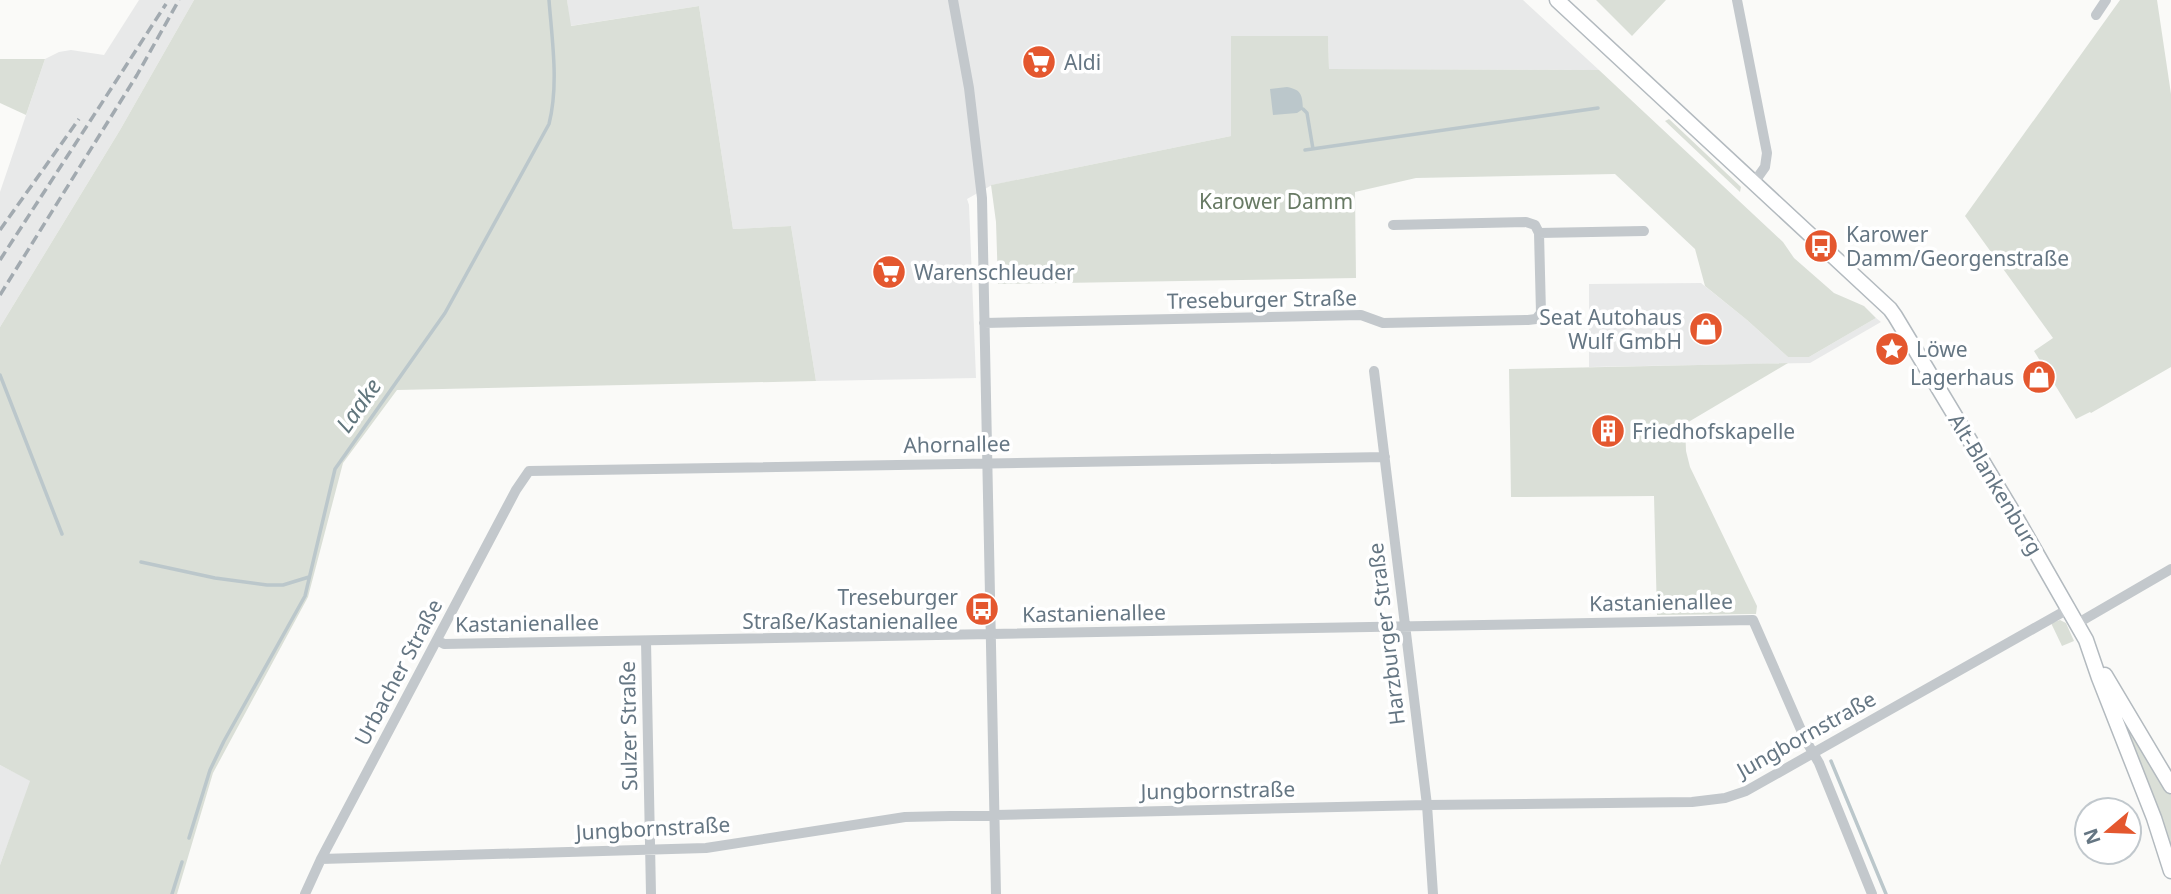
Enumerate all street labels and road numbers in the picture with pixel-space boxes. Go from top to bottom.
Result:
street label: Treseburger Straße [1167,283,1357,315]
street label: Alt-Blankenburg [1943,408,2049,560]
street label: Ahornallee [903,429,1011,459]
street label: Harzburger Straße [1361,541,1411,727]
street label: Kastanienallee [1589,587,1733,617]
street label: Urbacher Straße [348,594,448,750]
street label: Kastanienallee [1022,598,1166,628]
street label: Kastanienallee [455,608,599,638]
street label: Sulzer Straße [613,661,643,791]
street label: Jungbornstraße [1730,684,1880,785]
street label: Jungbornstraße [1138,775,1296,805]
street label: Jungbornstraße [573,810,731,846]

